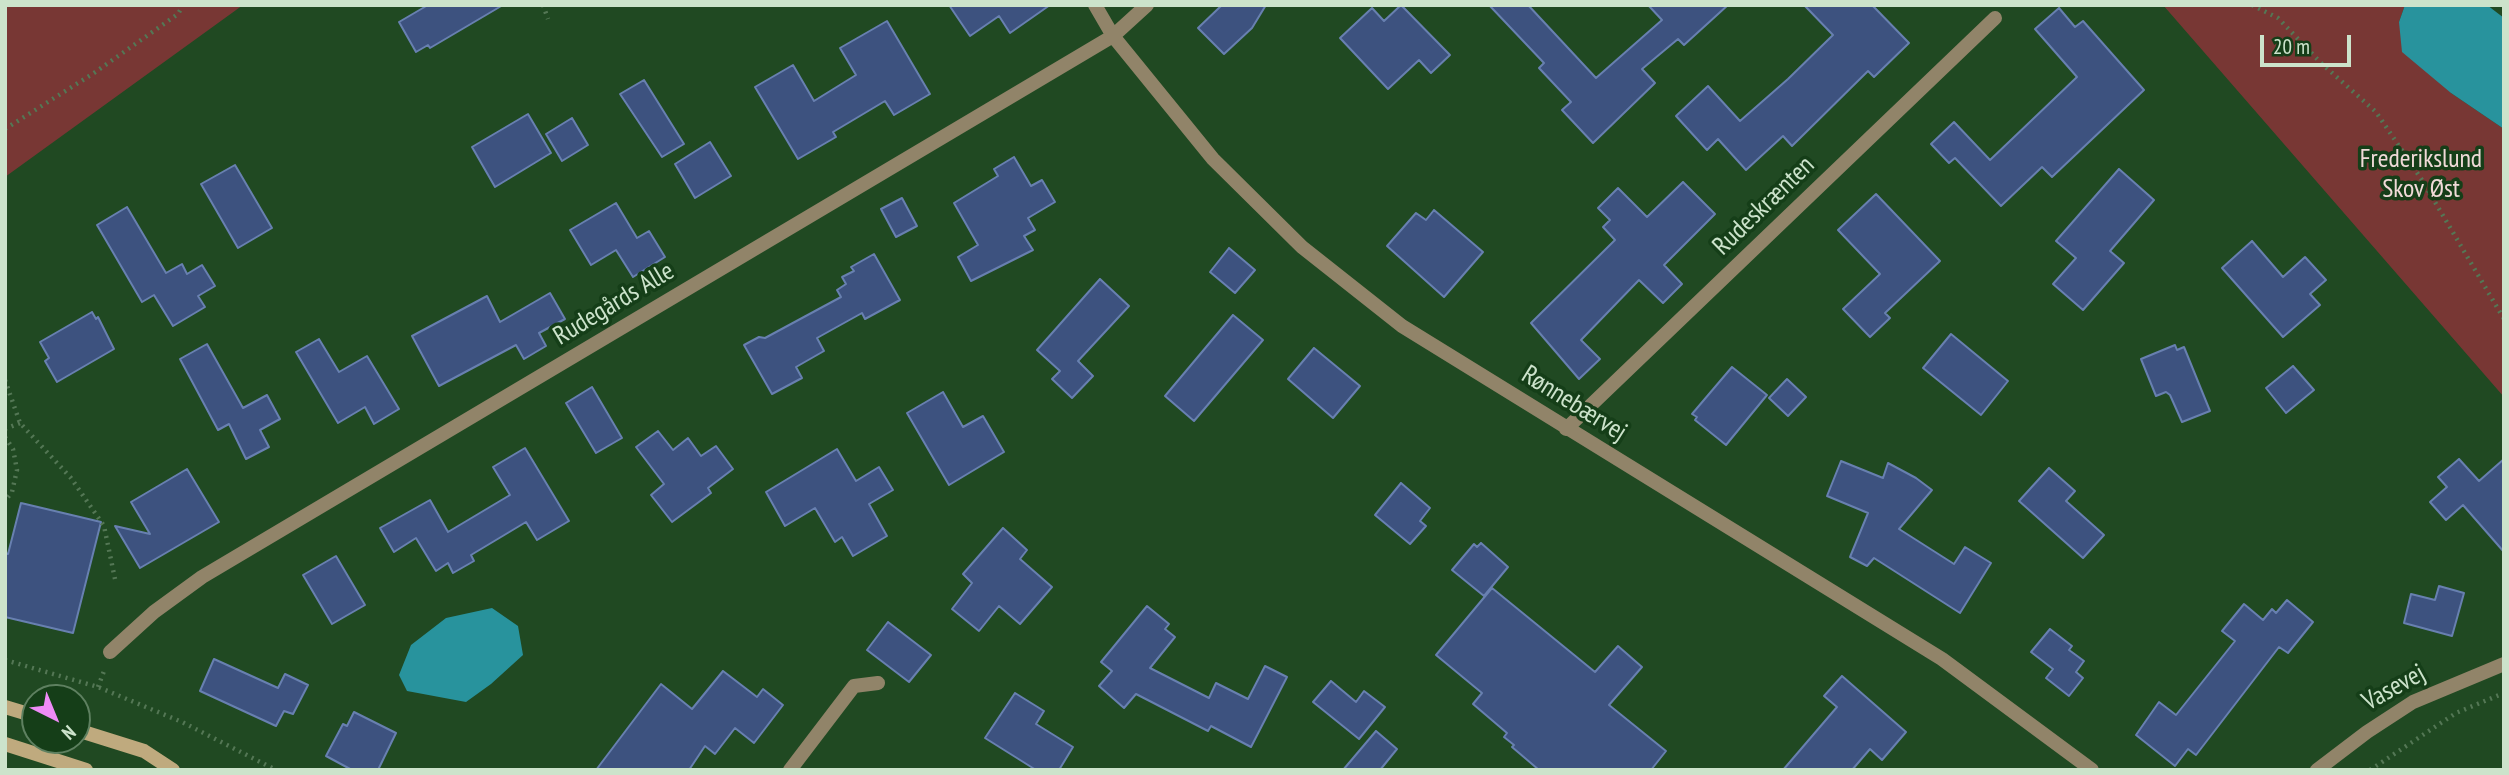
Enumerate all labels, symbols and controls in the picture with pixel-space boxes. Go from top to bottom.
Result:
scale bar [2264,21,2355,65]
text: 20 m [2273,33,2310,60]
park label: Frederikslund Skov Øst [2360,144,2482,206]
street label: Rudeskrænten [1707,150,1821,262]
street label: Rudegårds Alle [548,256,680,352]
street label: Rønnebærvej [1516,360,1632,448]
street label: Vasevej [2357,658,2431,718]
north arrow [21,684,91,754]
text: N [57,721,81,745]

